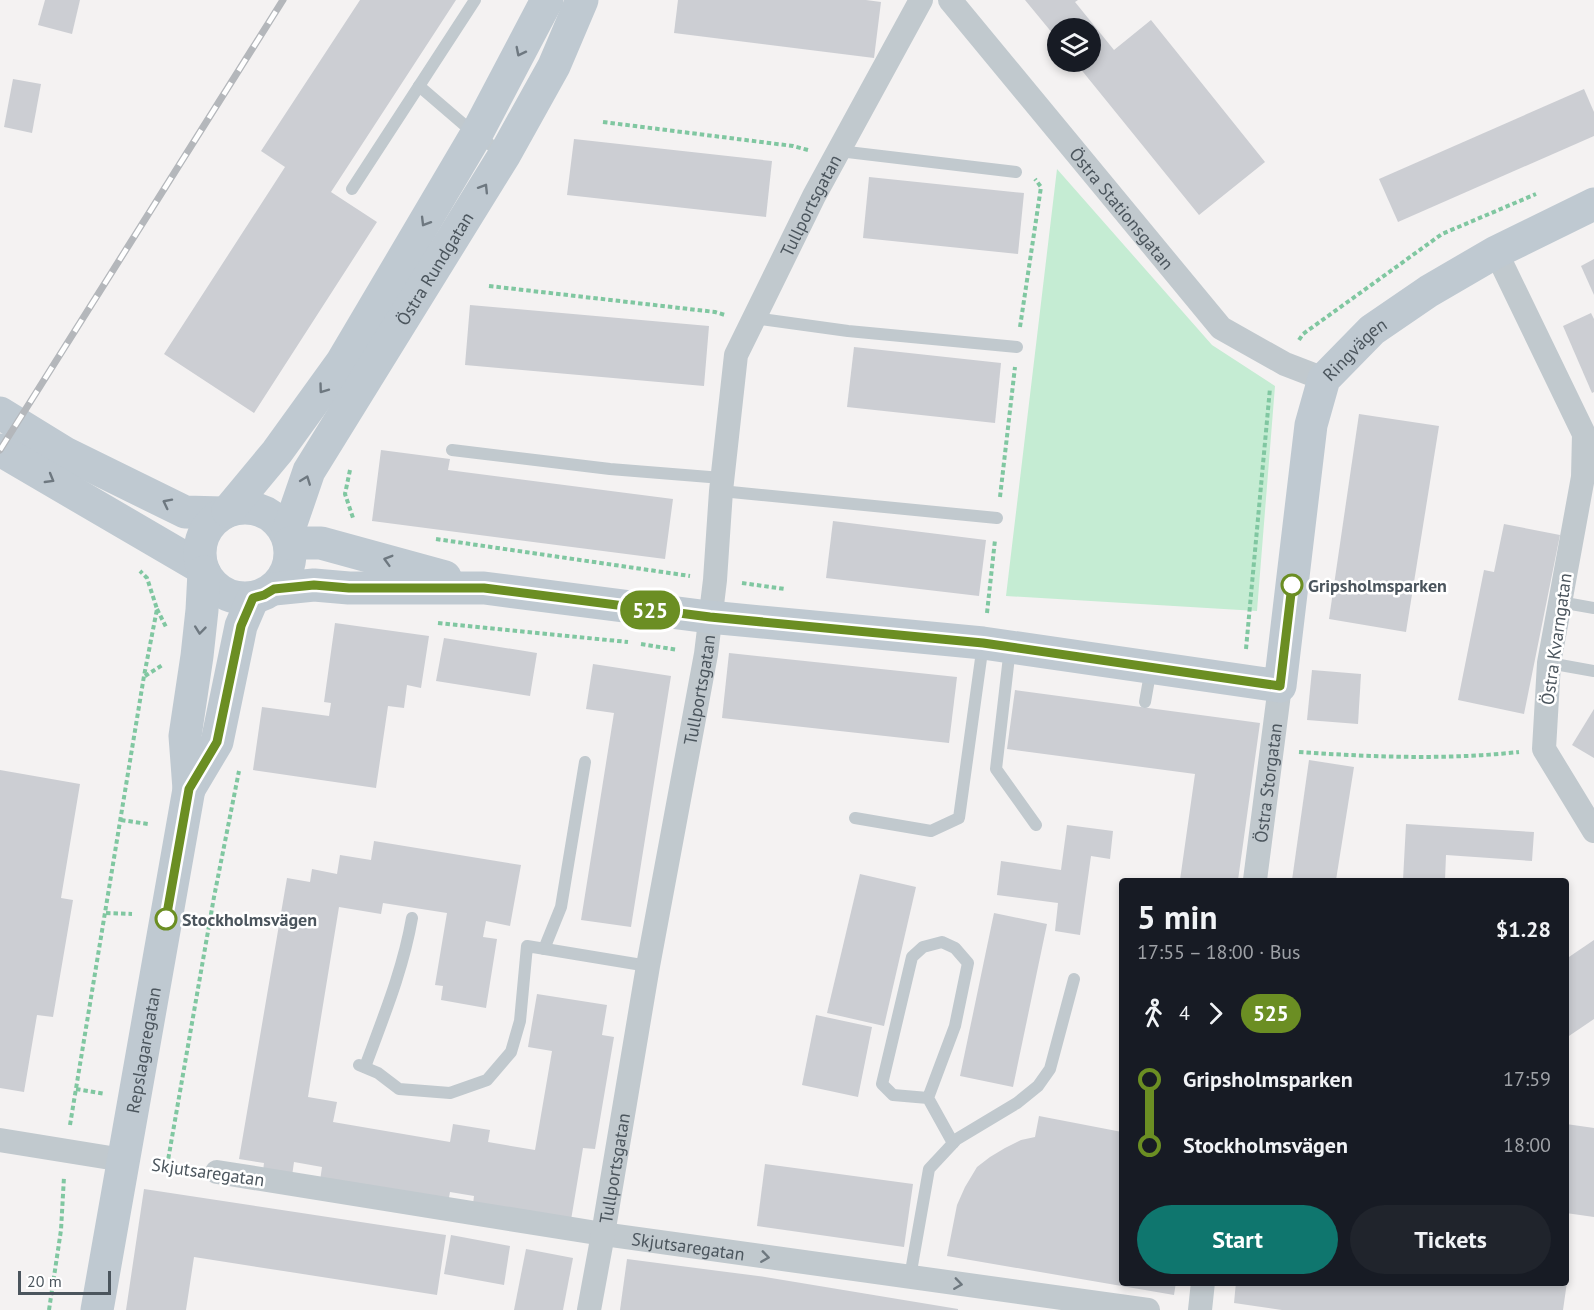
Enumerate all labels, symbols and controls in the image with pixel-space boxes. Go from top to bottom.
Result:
map controls [1047,18,1101,72]
button: layers [1047,18,1101,72]
one-way arrow [516,46,527,56]
street label: Östra Stationsgatan [1065,142,1179,274]
street label: Tullportsgatan [775,150,846,260]
one-way arrow [477,184,489,194]
street label: Östra Rundgatan [391,207,478,329]
one-way arrow [420,216,432,226]
street label: Ringvägen [1317,312,1391,386]
one-way arrow [319,382,330,393]
one-way arrow [44,472,55,483]
one-way arrow [299,475,311,486]
one-way arrow [162,499,173,510]
one-way arrow [383,555,394,567]
street label: Östra Kvarngatan [1535,572,1577,706]
marker: Gripsholmsparken [1281,574,1303,596]
place label: Gripsholmsparken [1308,574,1447,597]
line badge: 525 [616,590,684,630]
text: 525 [632,597,668,624]
one-way arrow [194,626,207,635]
street label: Tullportsgatan [678,633,720,747]
street label: Östra Storgatan [1248,722,1287,844]
text: 5 min [1137,895,1218,938]
marker: Stockholmsvägen [155,908,177,930]
place label: Stockholmsvägen [182,908,317,931]
text: $1.28 [1496,915,1551,943]
text: 17:55 – 18:00 · Bus [1137,939,1301,965]
street label: Repslagaregatan [120,985,165,1115]
icon: walk [1137,997,1170,1030]
icon: forward [1199,997,1232,1030]
text: 4 [1179,1000,1190,1026]
text: 525 [1253,1000,1289,1027]
text: Gripsholmsparken [1183,1065,1353,1093]
text: 17:59 [1503,1066,1551,1092]
street label: Tullportsgatan [593,1111,635,1225]
text: Stockholmsvägen [1183,1131,1348,1159]
text: 18:00 [1503,1132,1551,1158]
street label: Skjutsaregatan [150,1153,266,1191]
button: Start [1137,1205,1338,1274]
button: Tickets [1350,1205,1551,1274]
street label: Skjutsaregatan [630,1227,746,1265]
one-way arrow [761,1250,770,1262]
scale bar [18,1268,111,1296]
text: 20 m [27,1271,62,1291]
one-way arrow [954,1277,963,1289]

